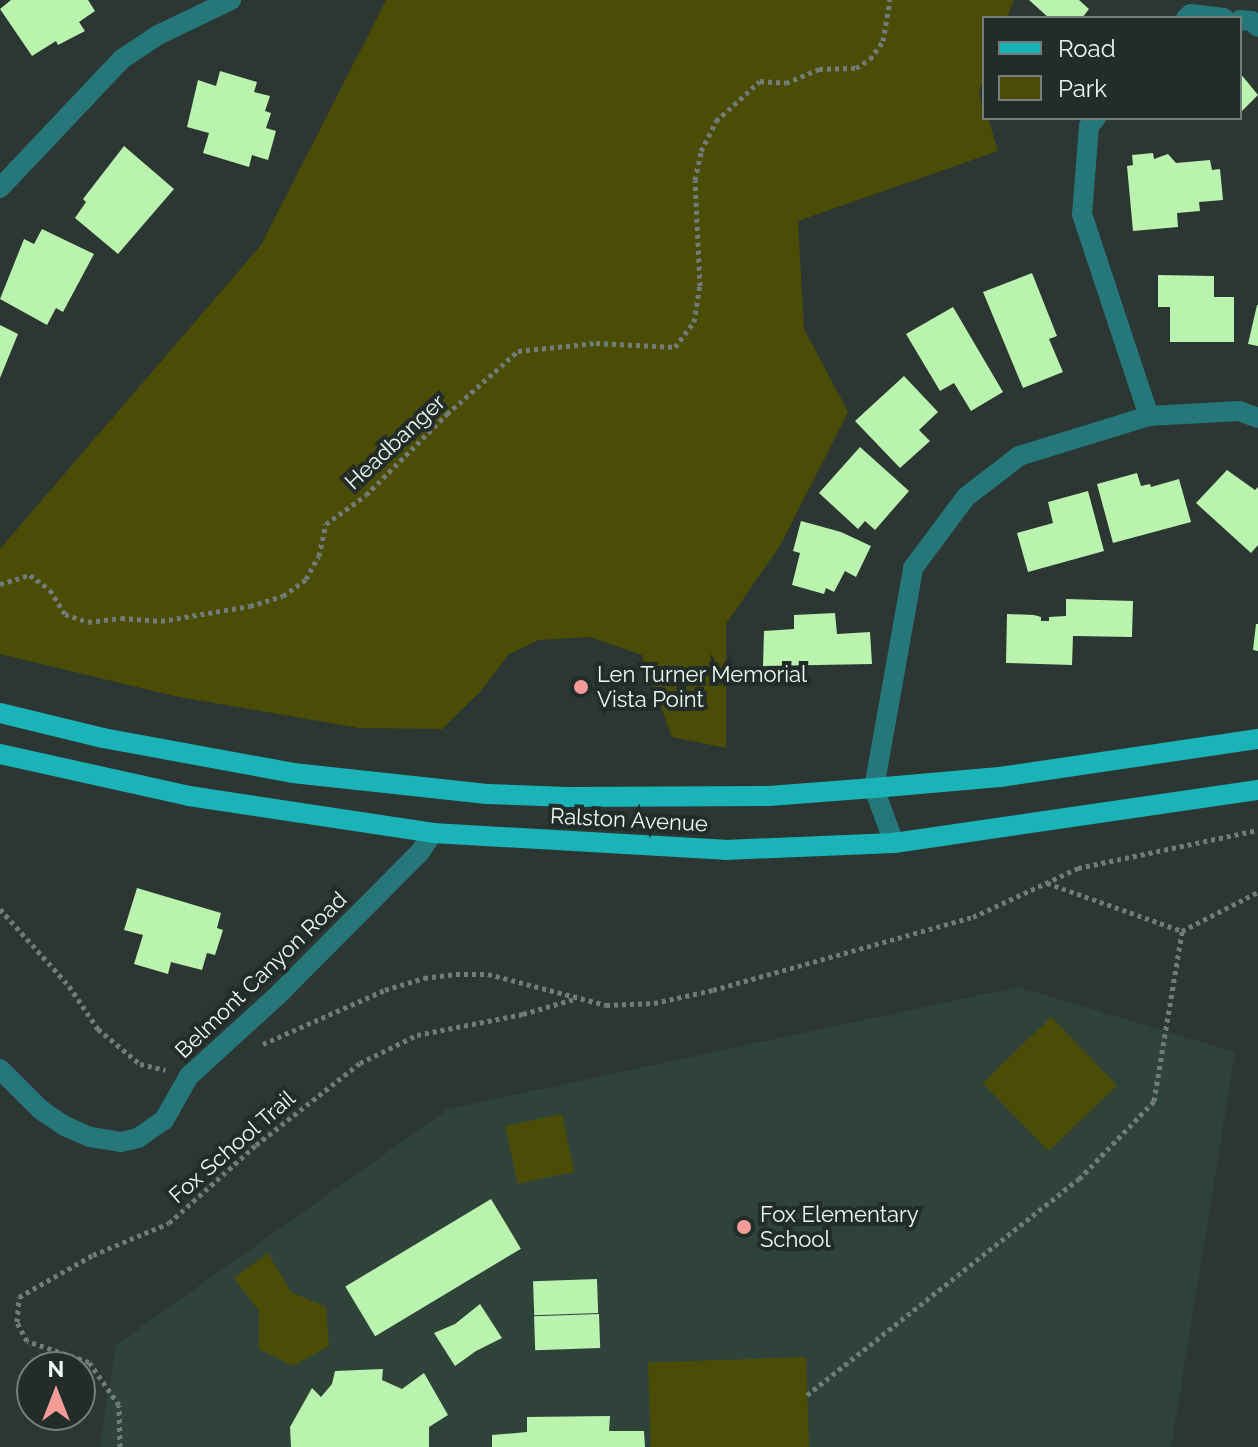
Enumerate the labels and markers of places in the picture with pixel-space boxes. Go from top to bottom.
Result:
place label: Len Turner Memorial Vista Point [597,661,808,712]
marker: Len Turner Memorial Vista Point [572,678,590,696]
place label: Fox Elementary School [760,1201,919,1252]
marker: Fox Elementary School [735,1218,753,1236]

